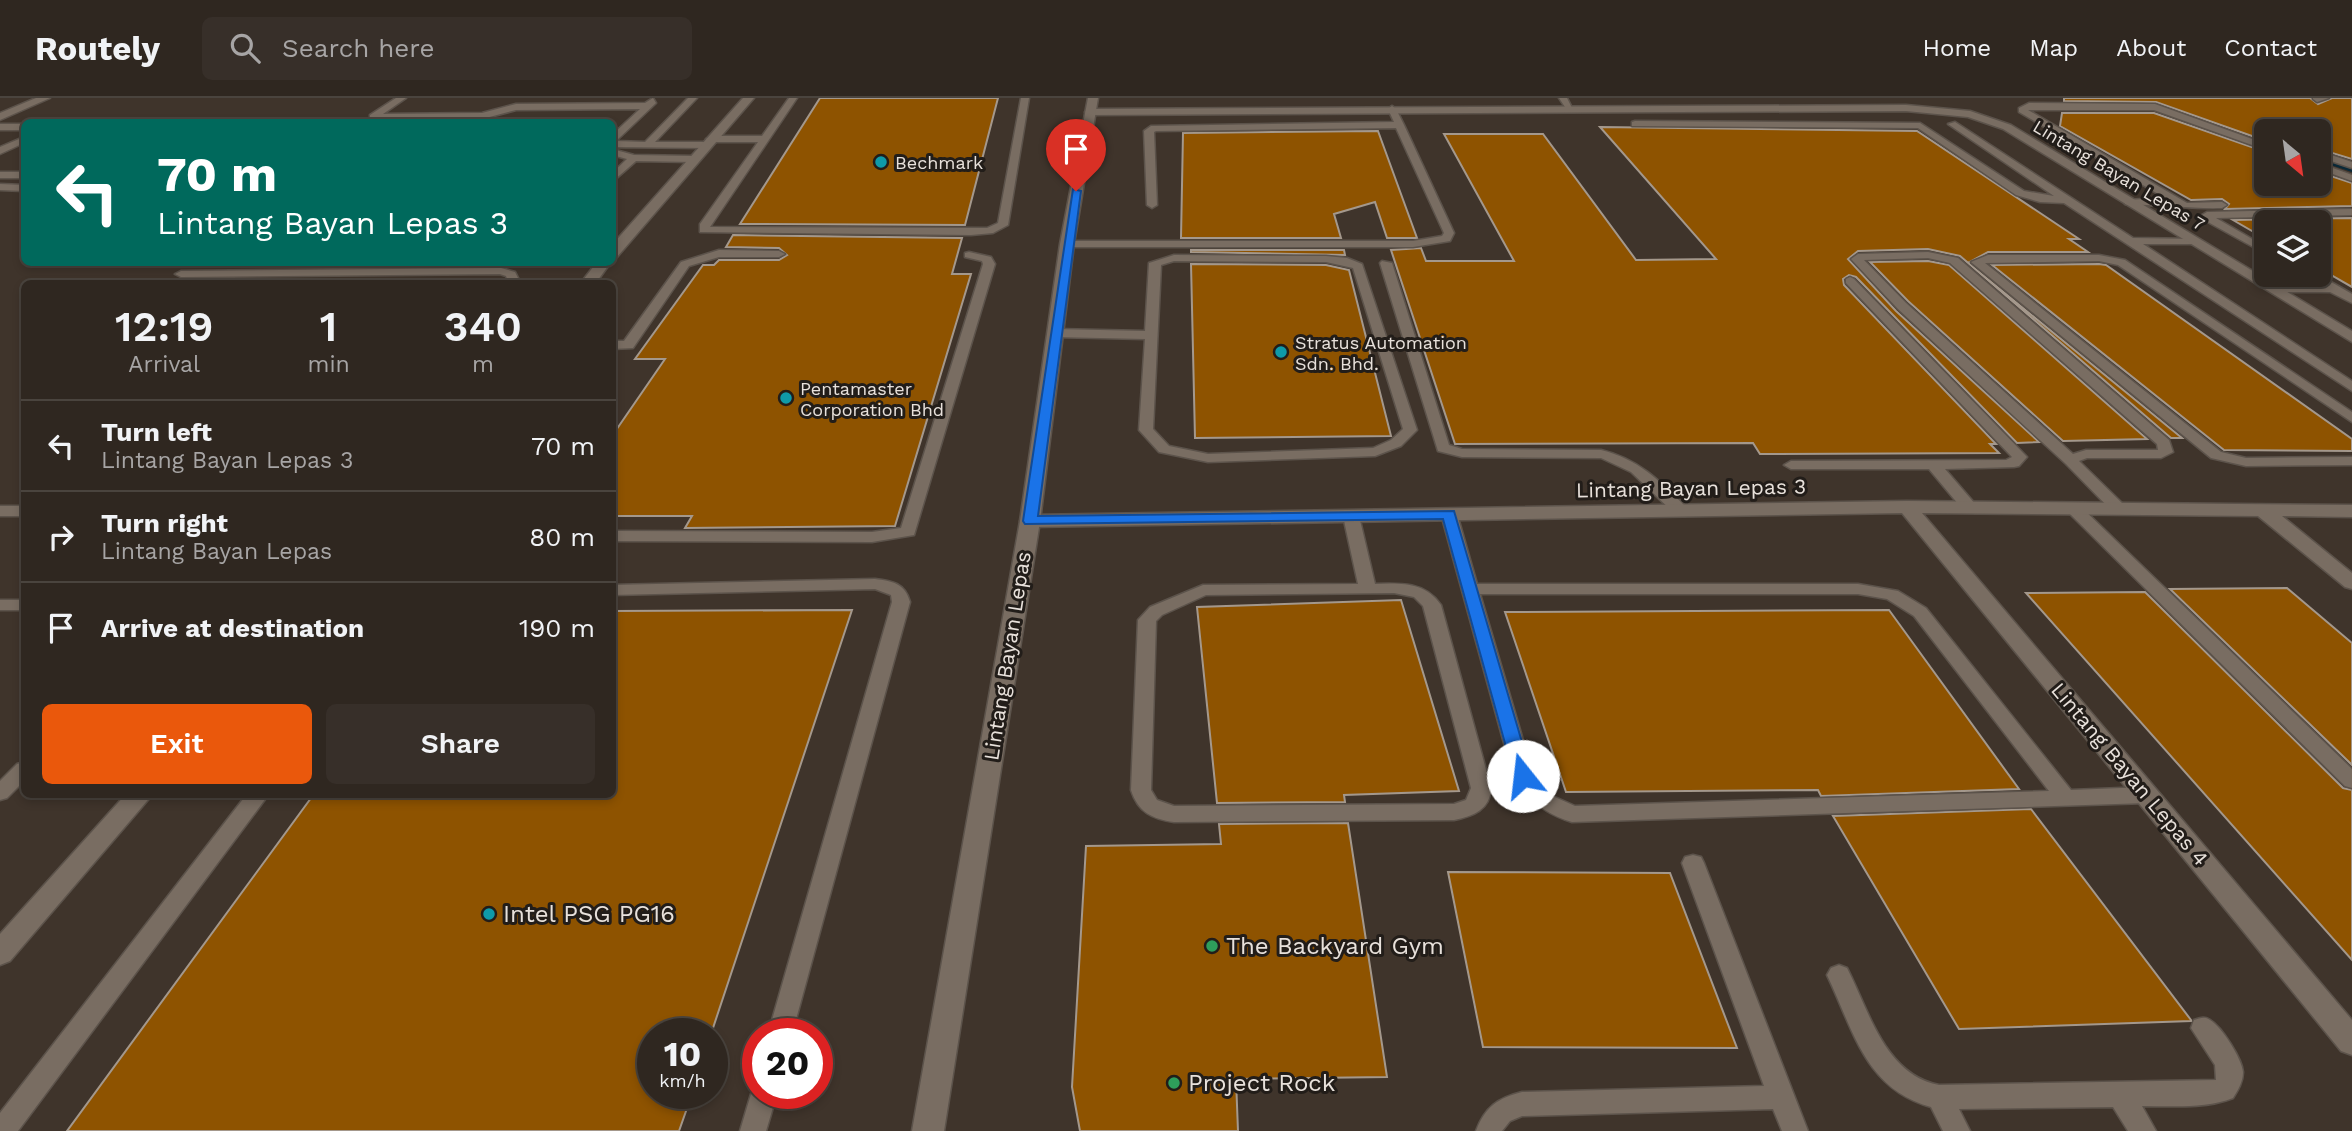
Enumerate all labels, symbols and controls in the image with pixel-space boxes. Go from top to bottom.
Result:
search box [202,17,692,80]
text: Routely [35,29,160,68]
icon: search [226,29,264,67]
text: Search here [282,33,434,63]
text: Home [1923,34,1991,62]
text: Map [2029,34,2078,62]
text: About [2116,34,2186,62]
text: Contact [2224,34,2317,62]
street label: Lintang Bayan Lepas 7 [2029,115,2209,235]
pin [1046,119,1106,191]
north arrow [2254,119,2331,196]
map controls [2254,119,2331,287]
icon: arrive [1057,130,1095,168]
text: 70 m [157,145,277,203]
icon: left [42,147,133,238]
place label: Bechmark [895,152,983,173]
marker: Bechmark [873,154,889,170]
text: Lintang Bayan Lepas 3 [157,204,508,242]
button: layers [2254,210,2331,287]
text: 12:19 [115,302,213,351]
text: 1 [320,302,337,351]
text: 340 [444,302,522,351]
place label: Stratus Automation Sdn. Bhd. [1295,332,1467,374]
marker: Stratus Automation Sdn. Bhd. [1273,344,1289,360]
text: Arrival [128,351,200,378]
text: min [307,351,350,378]
text: m [472,351,494,378]
place label: Pentamaster Corporation Bhd [800,378,944,420]
marker: Pentamaster Corporation Bhd [778,390,794,406]
text: Turn left [101,417,212,447]
icon: left [42,427,80,465]
text: 70 m [531,431,595,461]
text: Lintang Bayan Lepas 3 [101,447,353,474]
street label: Lintang Bayan Lepas 3 [1576,473,1806,503]
text: Turn right [101,508,228,538]
icon: right [42,518,80,556]
text: 80 m [529,522,595,552]
text: Lintang Bayan Lepas [101,538,332,565]
street label: Lintang Bayan Lepas [978,550,1036,762]
icon: arrive [42,609,80,647]
text: Arrive at destination [101,613,364,643]
text: 190 m [519,613,595,643]
street label: Lintang Bayan Lepas 4 [2046,677,2214,871]
button: Exit [42,704,312,784]
button: Share [326,704,595,784]
position arrow [1486,739,1560,813]
place label: Intel PSG PG16 [503,900,675,928]
marker: Intel PSG PG16 [481,906,497,922]
place label: The Backyard Gym [1226,932,1444,960]
marker: The Backyard Gym [1204,938,1220,954]
speed limit sign: 20 [742,1018,833,1109]
text: 10 [664,1033,701,1075]
place label: Project Rock [1188,1069,1336,1097]
text: km/h [659,1070,706,1091]
marker: Project Rock [1166,1075,1182,1091]

